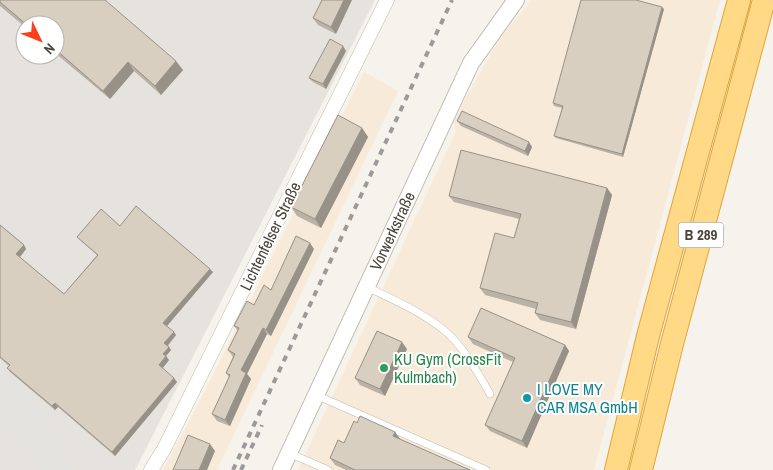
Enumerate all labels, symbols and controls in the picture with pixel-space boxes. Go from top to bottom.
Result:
north arrow [15,15,65,65]
text: N [40,40,59,58]
street label: Lichtenfelser Straße [234,178,306,294]
street label: Vorwerkstraße [364,188,420,274]
road number: B 289 [678,222,724,248]
place label: KU Gym (CrossFit Kulmbach) [394,348,502,388]
marker: KU Gym (CrossFit Kulmbach) [378,362,390,374]
place label: I LOVE MY CAR MSA GmbH [537,378,638,418]
marker: I LOVE MY CAR MSA GmbH [521,392,533,404]

